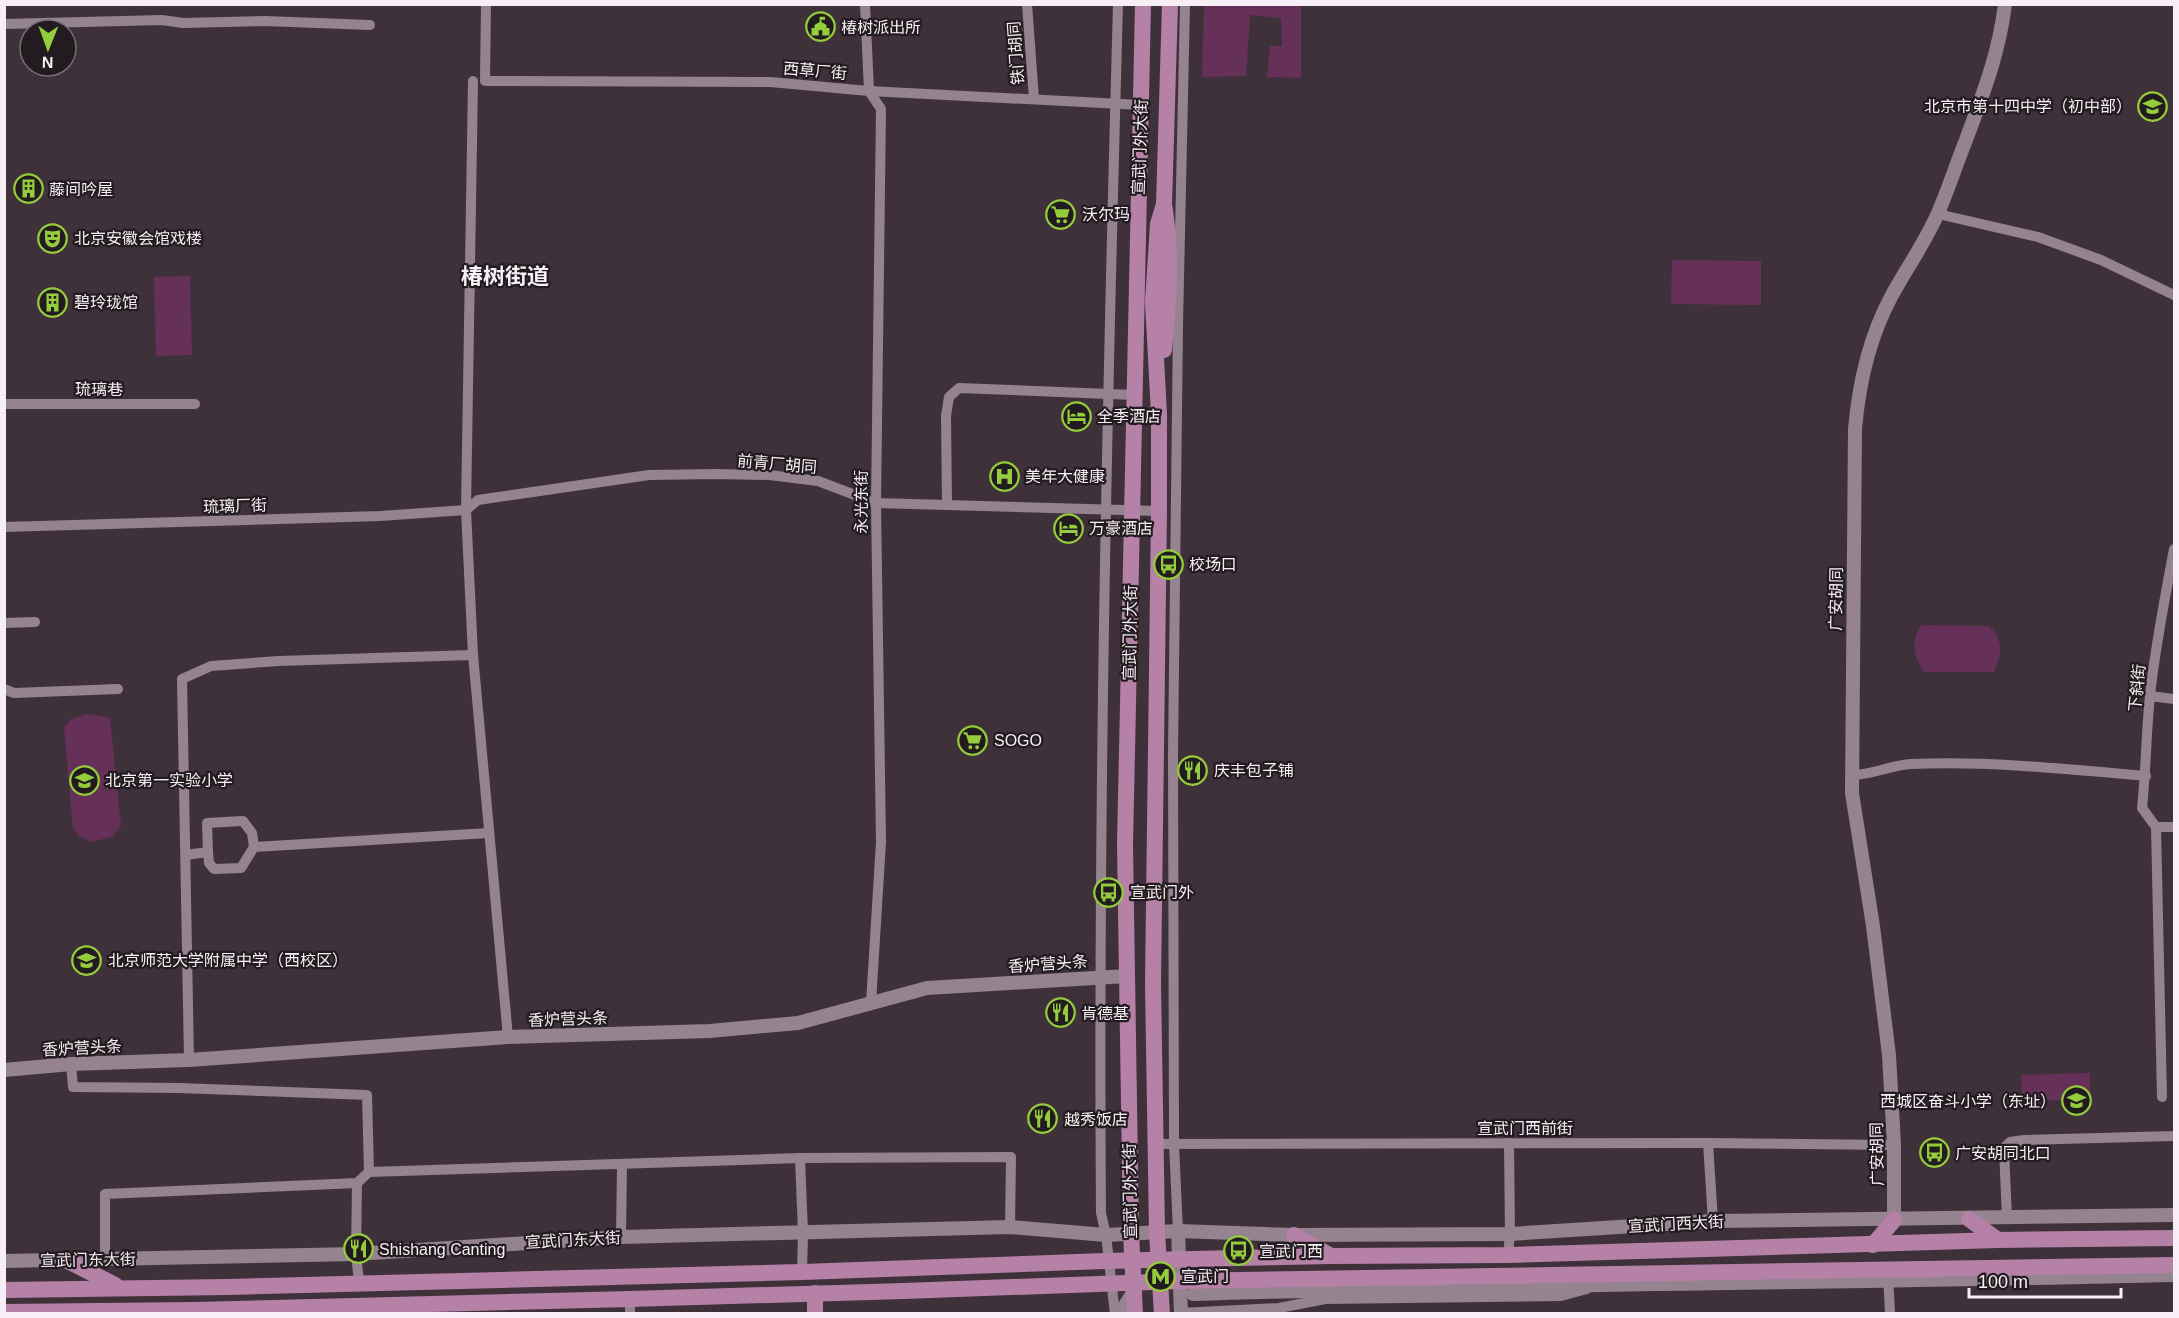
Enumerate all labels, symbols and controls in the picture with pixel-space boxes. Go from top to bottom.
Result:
public building icon: 椿树派出所 [804,11,836,43]
north arrow [18,18,78,78]
place label: 椿树派出所 [841,19,921,36]
street label: 铁门胡同 [1005,20,1027,86]
text: N [42,54,54,71]
street label: 西草厂街 [782,60,848,82]
school or university icon: 北京市第十四中学（初中部） [2137,90,2169,122]
place label: 北京市第十四中学（初中部） [1924,98,2132,115]
street label: 宣武门外大街 [1130,99,1150,195]
building icon: 藤间吟屋 [12,173,44,205]
place label: 藤间吟屋 [49,181,113,198]
supermarket icon: 沃尔玛 [1045,198,1077,230]
place label: 沃尔玛 [1082,206,1130,223]
theatre icon: 北京安徽会馆戏楼 [37,222,69,254]
place label: 北京安徽会馆戏楼 [74,230,202,247]
district label: 椿树街道 [461,264,549,289]
building icon: 碧玲珑馆 [37,286,69,318]
place label: 碧玲珑馆 [74,294,138,311]
street label: 琉璃巷 [75,380,123,398]
hotel icon: 全季酒店 [1060,400,1092,432]
place label: 全季酒店 [1097,408,1161,425]
street label: 前青厂胡同 [736,452,818,476]
hospital icon: 美年大健康 [988,460,1020,492]
place label: 美年大健康 [1025,468,1105,485]
street label: 永光东街 [853,470,870,534]
street label: 琉璃厂街 [203,495,267,516]
hotel icon: 万豪酒店 [1052,512,1084,544]
place label: 万豪酒店 [1089,520,1153,537]
bus stop icon: 校场口 [1152,548,1184,580]
place label: 校场口 [1189,556,1237,573]
street label: 广安胡同 [1827,567,1845,631]
street label: 宣武门外大街 [1121,585,1139,681]
street label: 下斜街 [2126,663,2148,713]
supermarket icon: SOGO [957,724,989,756]
place label: SOGO [994,732,1042,749]
restaurant icon: 庆丰包子铺 [1177,754,1209,786]
place label: 庆丰包子铺 [1214,762,1294,779]
school or university icon: 北京第一实验小学 [68,764,100,796]
place label: 北京第一实验小学 [105,772,233,789]
bus stop icon: 宣武门外 [1093,876,1125,908]
place label: 宣武门外 [1130,884,1194,901]
school or university icon: 北京师范大学附属中学（西校区） [71,944,103,976]
place label: 北京师范大学附属中学（西校区） [108,952,348,969]
street label: 香炉营头条 [1007,953,1089,975]
restaurant icon: 肯德基 [1044,997,1076,1029]
place label: 肯德基 [1081,1005,1129,1022]
street label: 香炉营头条 [528,1009,608,1029]
street label: 香炉营头条 [42,1037,122,1059]
school or university icon: 西城区奋斗小学（东址） [2061,1085,2093,1117]
place label: 西城区奋斗小学（东址） [1880,1093,2056,1110]
restaurant icon: 越秀饭店 [1027,1103,1059,1135]
place label: 越秀饭店 [1064,1111,1128,1128]
street label: 宣武门西前街 [1477,1120,1573,1137]
street label: 广安胡同 [1868,1122,1886,1186]
bus stop icon: 广安胡同北口 [1918,1137,1950,1169]
street label: 宣武门外大街 [1121,1143,1139,1239]
place label: 广安胡同北口 [1955,1145,2051,1162]
street label: 宣武门西大街 [1628,1213,1724,1235]
street label: 宣武门东大街 [525,1229,621,1251]
restaurant icon: Shishang Canting [342,1233,374,1265]
bus stop icon: 宣武门西 [1222,1235,1254,1267]
place label: Shishang Canting [379,1241,505,1258]
place label: 宣武门西 [1259,1243,1323,1260]
street label: 宣武门东大街 [40,1251,136,1269]
metro station icon: 宣武门 [1144,1260,1176,1292]
scale bar [1969,1261,2120,1299]
place label: 宣武门 [1181,1268,1229,1285]
text: 100 m [1978,1272,2028,1292]

